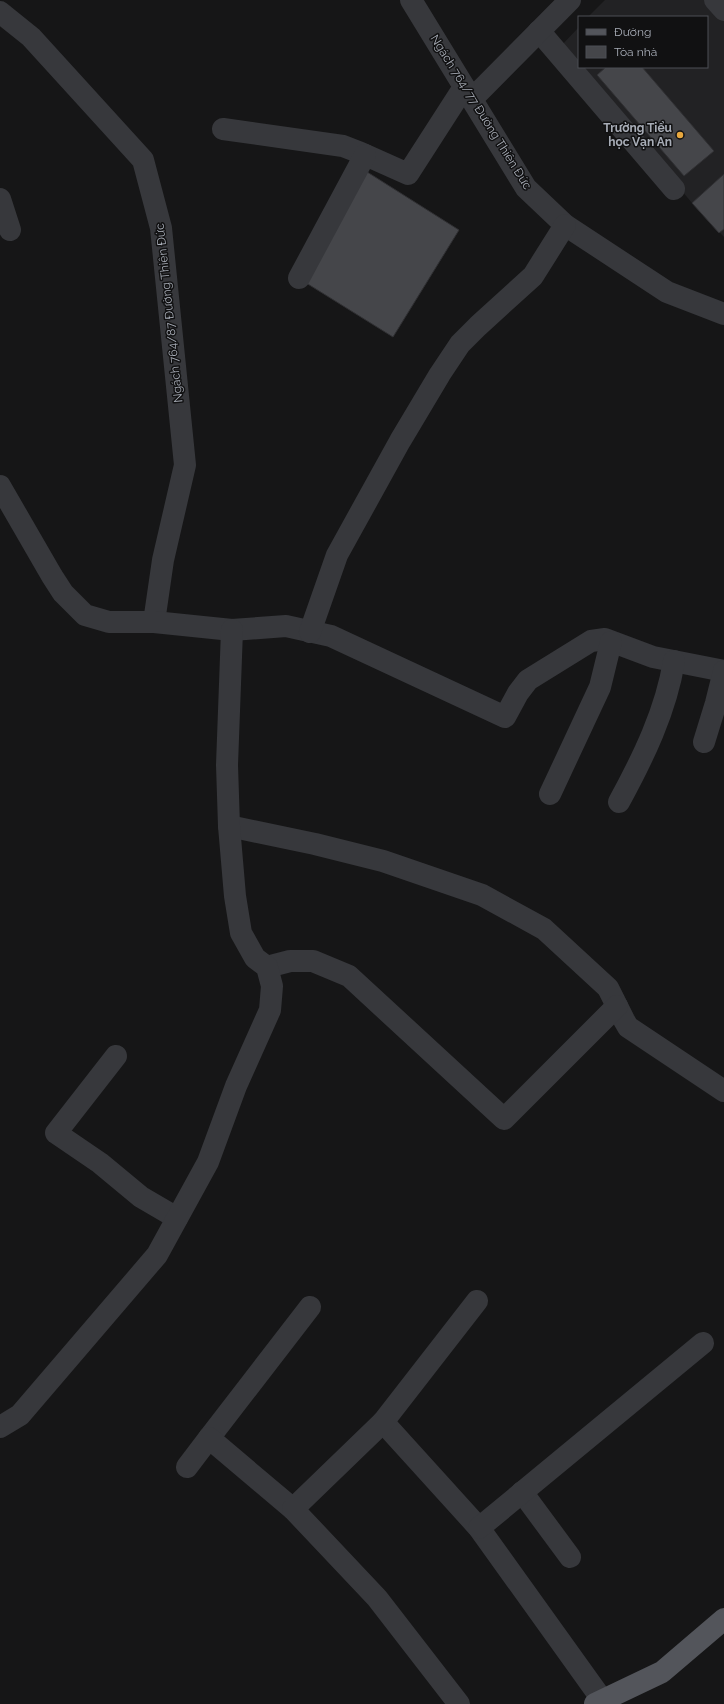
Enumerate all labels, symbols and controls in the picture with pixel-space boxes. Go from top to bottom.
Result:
legend [578,16,708,68]
text: Đường [614,25,651,39]
street label: Ngách 764/77 Đường Thiên Đức [427,32,535,192]
text: Tòa nhà [614,45,657,59]
place label: Trường Tiểu học Vạn An [603,121,672,149]
marker: Trường Tiểu học Vạn An [675,130,685,140]
street label: Ngách 764/87 Đường Thiên Đức [153,222,185,403]

